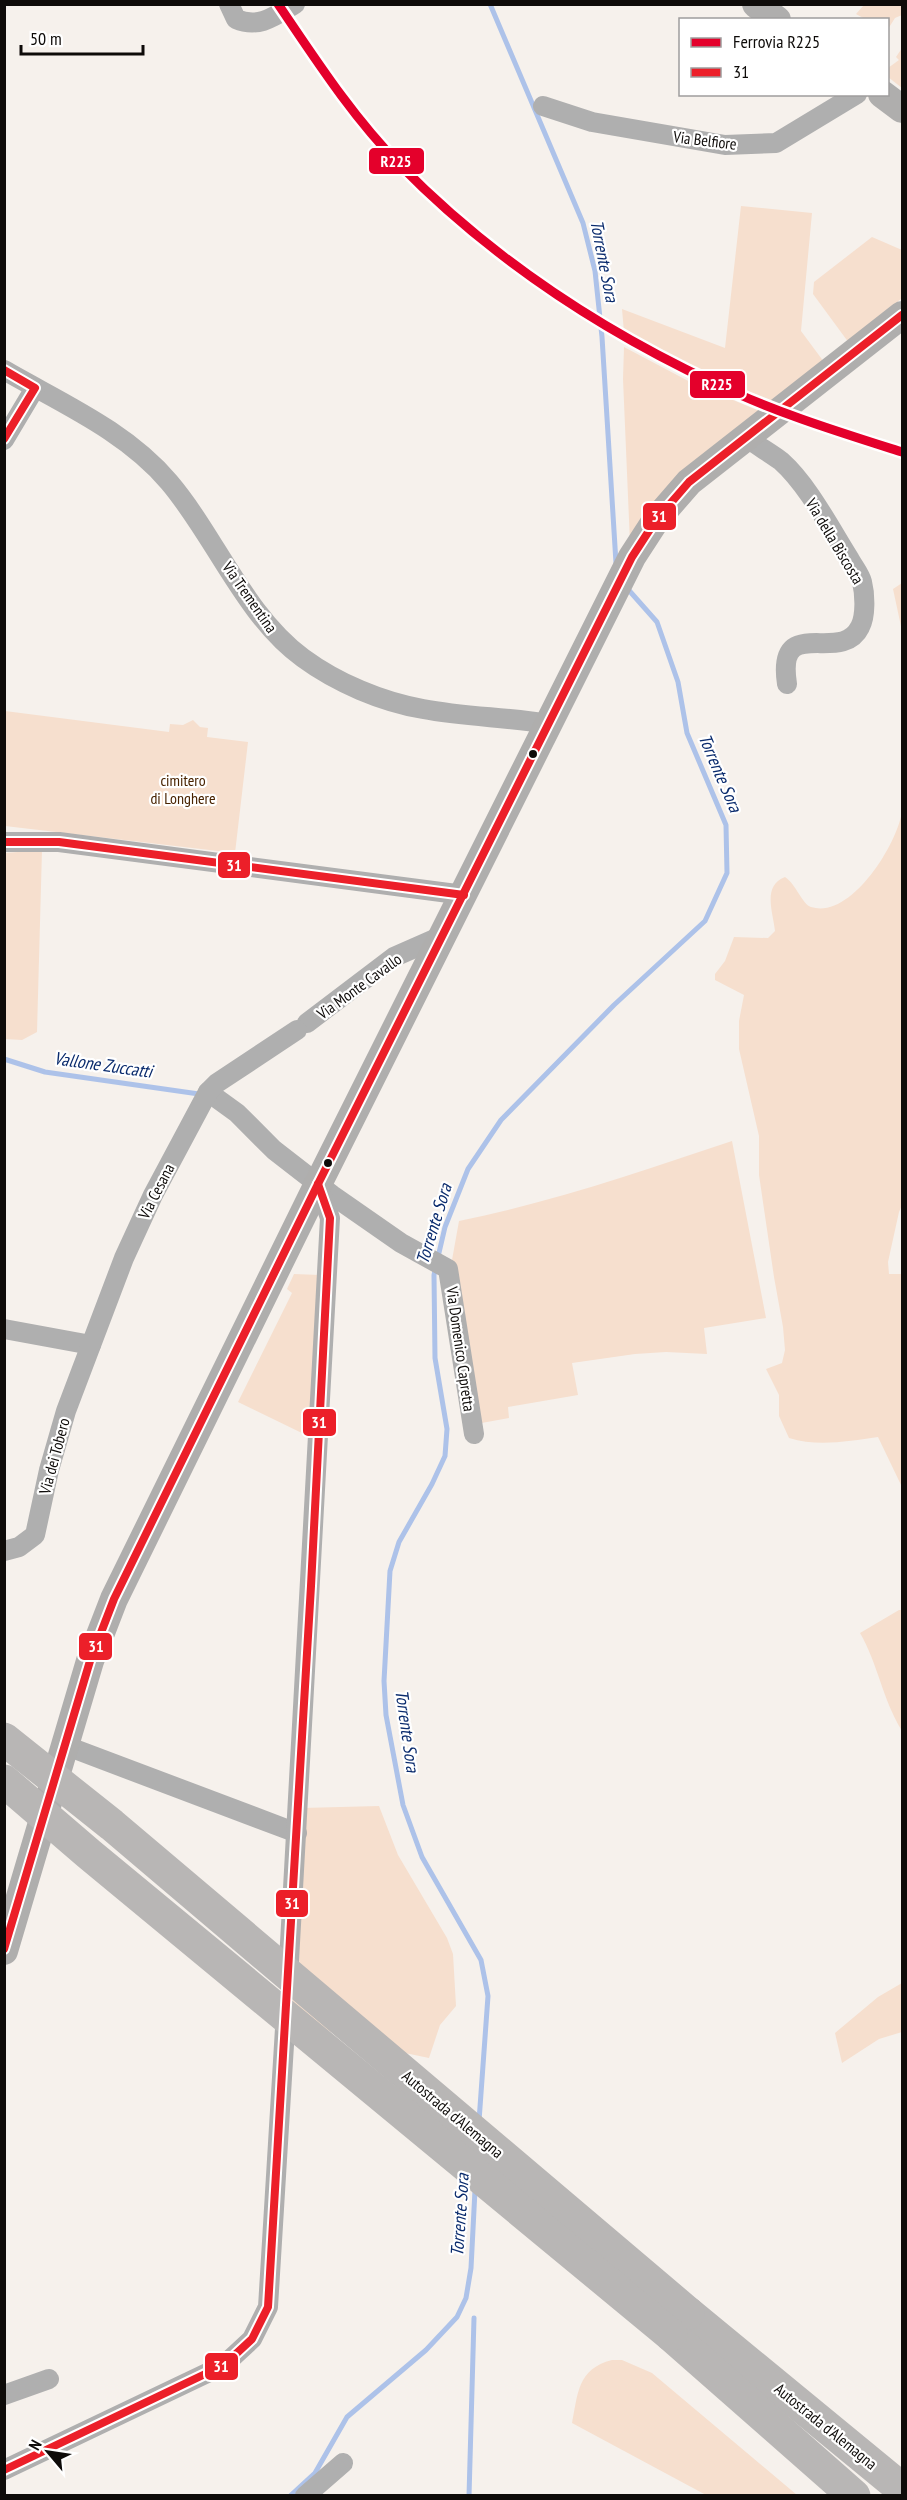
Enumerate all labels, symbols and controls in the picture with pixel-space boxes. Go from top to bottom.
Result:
scale bar [21,18,142,56]
legend [679,18,889,96]
text: 50 m [30,27,62,50]
text: Ferrovia R225 [733,30,820,53]
text: 31 [733,60,749,83]
street label: Via Belfiore [671,126,738,154]
line badge: R225 [368,147,425,175]
text: R225 [381,151,412,171]
water label: Torrente Sora [585,218,624,305]
line badge: R225 [689,370,746,399]
text: R225 [702,374,733,394]
street label: Via della Biscosta [801,494,868,587]
line badge: 31 [642,502,677,531]
text: 31 [651,506,667,526]
street label: Via Trementina [218,557,282,636]
water label: Torrente Sora [694,730,748,816]
unlabelled marker [527,748,539,760]
park label: cimitero di Longhere [150,770,216,808]
line badge: 31 [217,851,251,879]
text: 31 [226,855,242,875]
street label: Via Monte Cavallo [312,949,405,1024]
water label: Vallone Zuccatti [53,1046,156,1083]
unlabelled marker [322,1157,334,1169]
street label: Via Cesana [133,1160,178,1223]
water label: Torrente Sora [410,1180,457,1267]
street label: Via Domenico Capretta [442,1284,480,1413]
line badge: 31 [302,1408,337,1437]
text: 31 [311,1412,327,1432]
street label: Via dei Tobero [34,1416,74,1497]
line badge: 31 [78,1632,113,1661]
text: 31 [88,1636,104,1656]
water label: Torrente Sora [390,1688,425,1774]
line badge: 31 [275,1889,309,1918]
text: 31 [284,1893,300,1913]
street label: Autostrada d'Alemagna [398,2066,508,2162]
water label: Torrente Sora [445,2172,474,2257]
line badge: 31 [204,2352,239,2381]
text: 31 [213,2356,229,2376]
street label: Autostrada d'Alemagna [771,2378,881,2474]
north arrow [18,2422,78,2482]
text: N [24,2436,46,2453]

